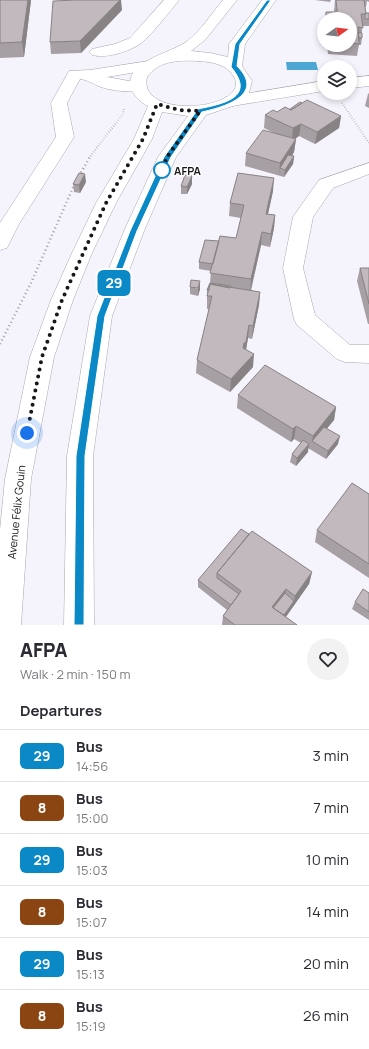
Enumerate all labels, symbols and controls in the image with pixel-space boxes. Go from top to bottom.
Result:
north arrow [317,12,357,52]
map controls [317,12,357,100]
button: layers [317,60,357,100]
marker: AFPA [153,161,171,179]
place label: AFPA [174,163,202,178]
line badge: 29 [96,270,132,296]
text: 29 [105,273,123,292]
your location [17,423,37,443]
street label: Avenue Félix Gouin [4,464,28,560]
text: AFPA [20,637,67,663]
button: heart [307,638,349,680]
text: Walk · 2 min · 150 m [20,665,131,683]
text: Departures [20,700,102,721]
text: Bus [76,736,103,757]
text: 3 min [313,745,349,766]
text: 29 [33,746,51,765]
text: 14:56 [76,757,108,775]
text: Bus [76,788,103,809]
text: 7 min [313,797,349,818]
text: 8 [38,798,46,817]
text: 15:00 [76,809,108,827]
text: Bus [76,840,103,861]
text: 10 min [306,849,349,870]
text: 29 [33,850,51,869]
text: 15:03 [76,861,108,879]
text: Bus [76,892,103,913]
text: 14 min [306,901,349,922]
text: 8 [38,902,46,921]
text: 15:07 [76,913,107,931]
text: Bus [76,944,103,965]
text: 20 min [303,953,349,974]
text: 29 [33,954,51,973]
text: 15:13 [76,965,105,983]
text: Bus [76,996,103,1017]
text: 26 min [303,1005,349,1026]
text: 8 [38,1006,46,1025]
text: 15:19 [76,1017,106,1035]

